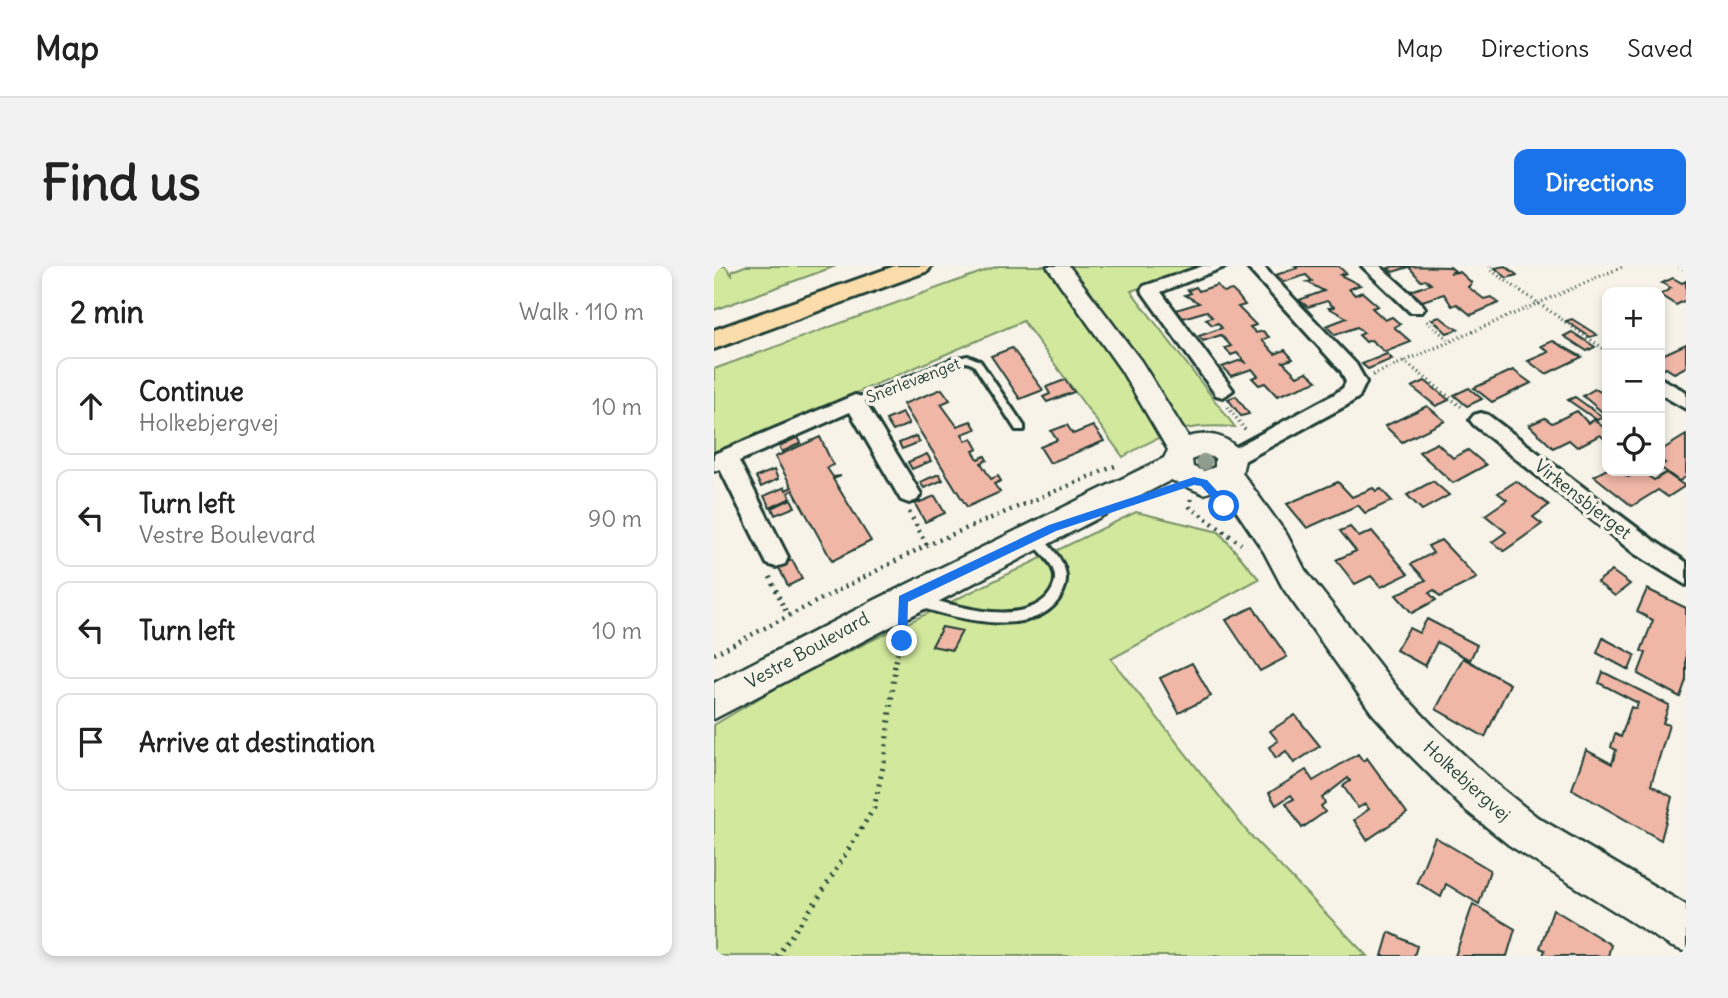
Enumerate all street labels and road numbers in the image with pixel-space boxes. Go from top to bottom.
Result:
street label: Snerlevænget [863,353,963,407]
street label: Virkensbjerget [1530,454,1636,544]
street label: Vestre Boulevard [741,606,873,694]
street label: Holkebjergvej [1419,736,1515,826]

